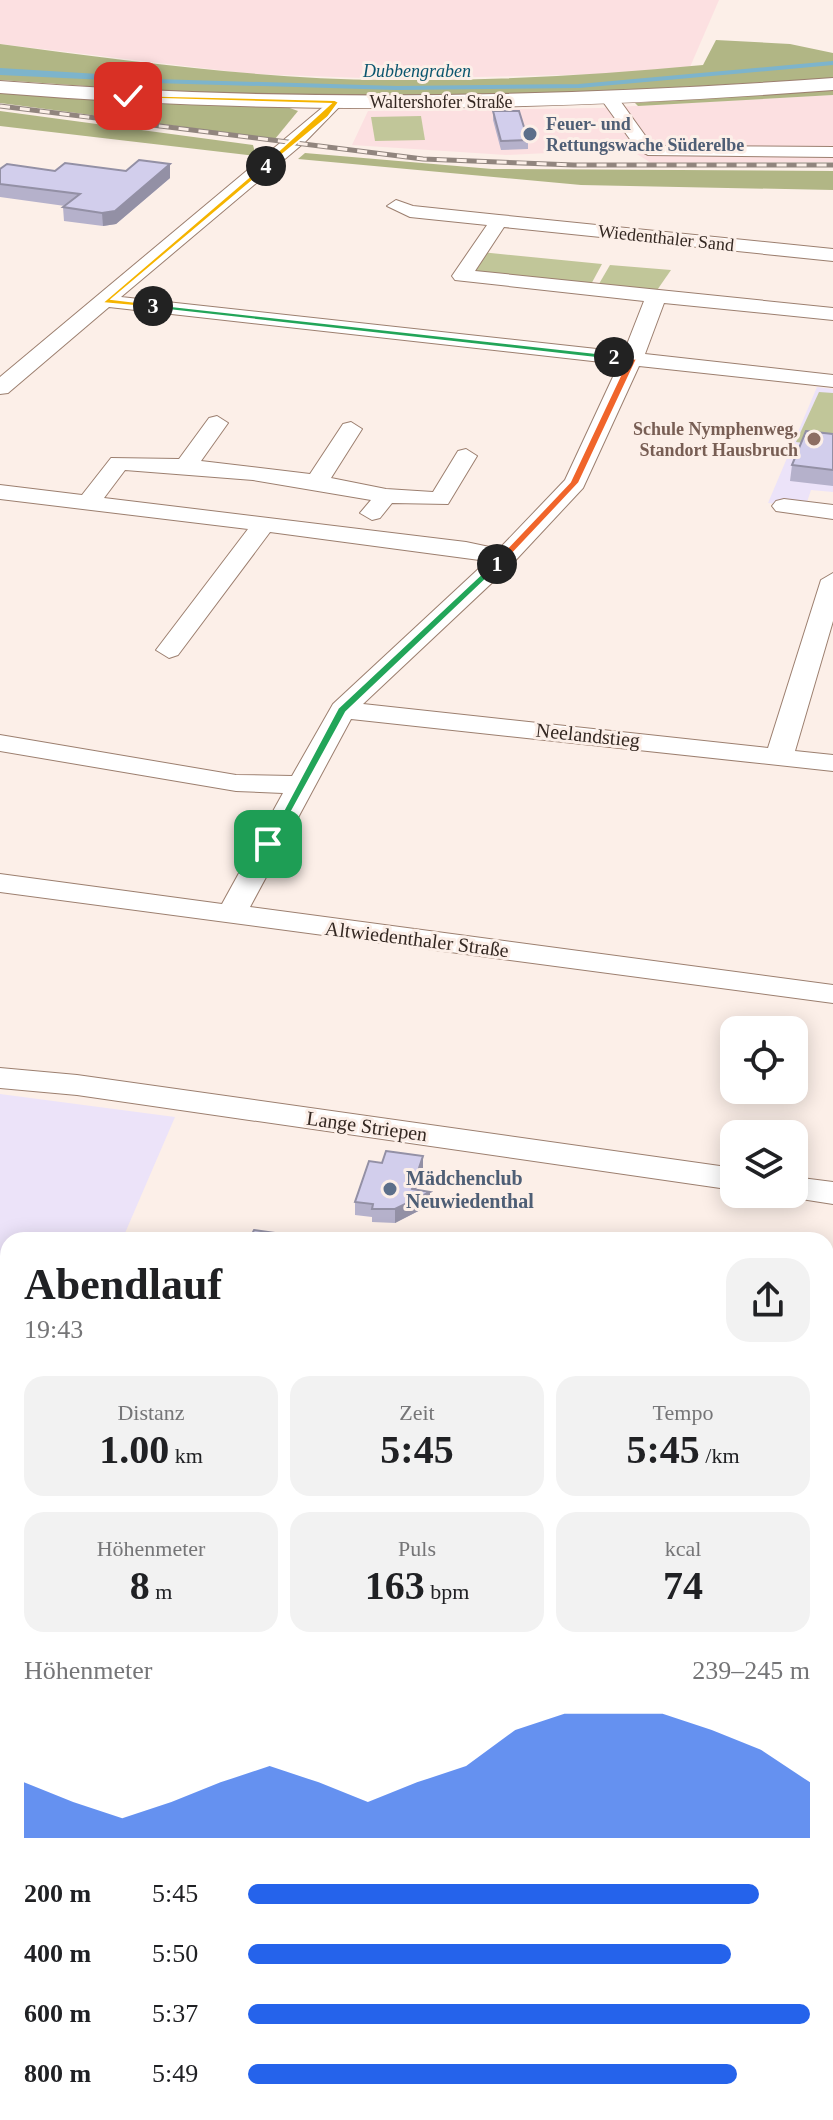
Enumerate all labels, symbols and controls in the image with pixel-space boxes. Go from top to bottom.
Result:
water label: Dubbengraben [362,61,471,81]
pin [94,62,162,130]
icon: check [106,74,150,118]
street label: Waltershofer Straße [370,92,513,112]
place label: Feuer- und Rettungswache Süderelbe [546,114,744,155]
marker: Feuer- und Rettungswache Süderelbe [521,125,539,143]
pin: 4 [246,146,286,186]
text: 4 [261,153,272,178]
street label: Wiedenthaler Sand [597,221,735,255]
pin: 3 [133,286,173,326]
text: 3 [148,293,159,318]
pin: 2 [594,337,634,377]
text: 2 [609,344,620,369]
place label: Schule Nymphenweg, Standort Hausbruch [633,419,798,460]
marker: Schule Nymphenweg, Standort Hausbruch [805,430,823,448]
pin: 1 [477,544,517,584]
text: 1 [492,551,503,576]
street label: Neelandstieg [535,719,641,752]
pin [234,810,302,878]
icon: arrive [246,822,290,866]
street label: Altwiedenthaler Straße [324,917,510,961]
map controls [720,1016,808,1208]
button: locate [720,1016,808,1104]
street label: Lange Striepen [305,1107,429,1146]
button: layers [720,1120,808,1208]
place label: Mädchenclub Neuwiedenthal [406,1167,534,1212]
marker: Mädchenclub Neuwiedenthal [381,1180,399,1198]
button: share [726,1258,810,1342]
text: Abendlauf [24,1260,222,1309]
text: 19:43 [24,1315,83,1344]
text: Distanz [117,1400,185,1425]
text: Zeit [399,1400,435,1425]
text: Tempo [653,1400,713,1425]
text: 1.00 [99,1427,169,1472]
text: 5:45 [380,1427,454,1472]
text: 5:45 [626,1427,700,1472]
text: km [169,1443,203,1468]
text: /km [700,1443,740,1468]
text: Höhenmeter [97,1536,205,1561]
text: Puls [398,1536,436,1561]
text: kcal [665,1536,701,1561]
text: 8 [130,1563,150,1608]
text: 163 [365,1563,425,1608]
text: 74 [663,1563,703,1608]
text: m [150,1579,172,1604]
text: bpm [425,1579,469,1604]
text: Höhenmeter [24,1656,153,1685]
text: 239–245 m [692,1656,810,1685]
text: 200 m [24,1879,91,1908]
text: 5:45 [152,1879,198,1908]
text: 400 m [24,1939,91,1968]
text: 5:50 [152,1939,198,1968]
text: 600 m [24,1999,91,2028]
text: 5:37 [152,1999,198,2028]
text: 800 m [24,2059,91,2088]
text: 5:49 [152,2059,198,2088]

